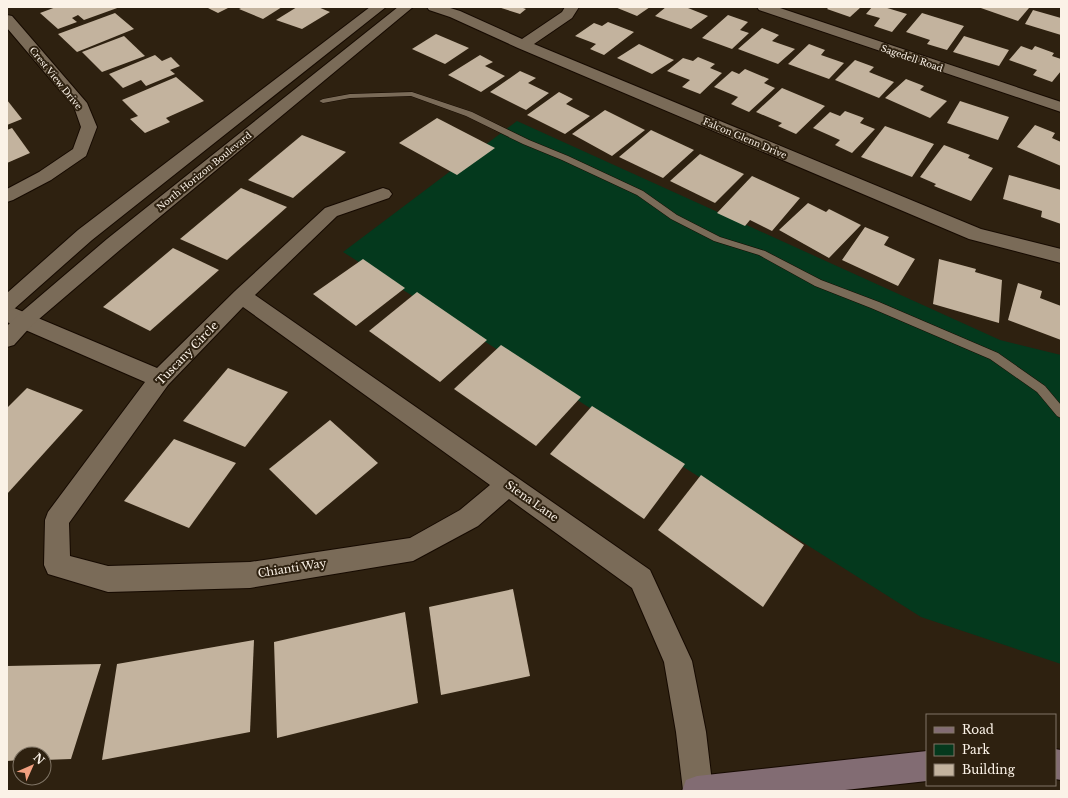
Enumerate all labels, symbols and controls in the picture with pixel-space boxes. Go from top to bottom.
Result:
street label: Sagedell Road [880,42,944,74]
street label: Crest View Drive [27,45,85,111]
street label: Falcon Glenn Drive [702,115,788,161]
street label: North Horizon Boulevard [154,129,254,213]
street label: Tuscany Circle [153,318,221,388]
street label: Siena Lane [503,478,561,524]
street label: Chianti Way [257,556,327,580]
legend [926,714,1056,786]
text: Road [962,722,994,737]
text: Park [962,742,990,757]
north arrow [12,746,52,786]
text: N [30,750,48,768]
text: Building [962,762,1016,777]

